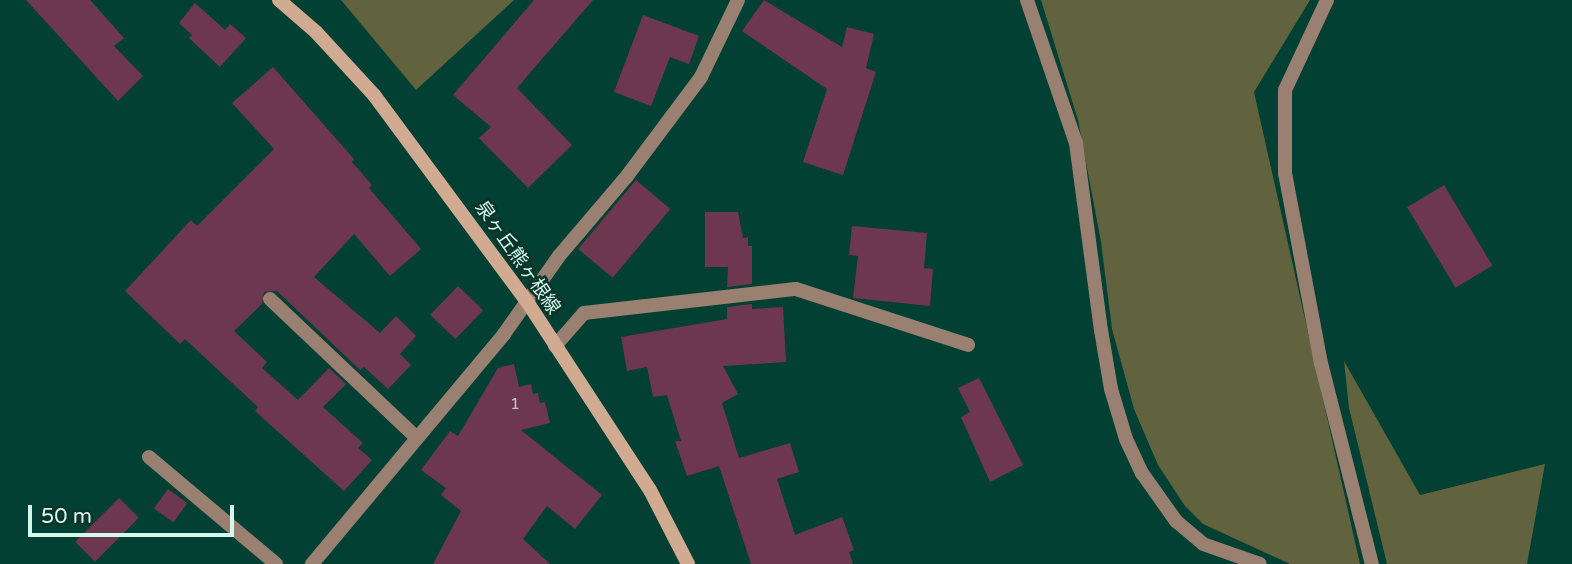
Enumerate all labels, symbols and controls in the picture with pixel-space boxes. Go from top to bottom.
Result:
street label: 泉ヶ丘熊ヶ根線 [470,197,564,319]
house number: 1 [510,394,520,414]
scale bar [32,490,238,534]
text: 50 m [41,504,92,529]

